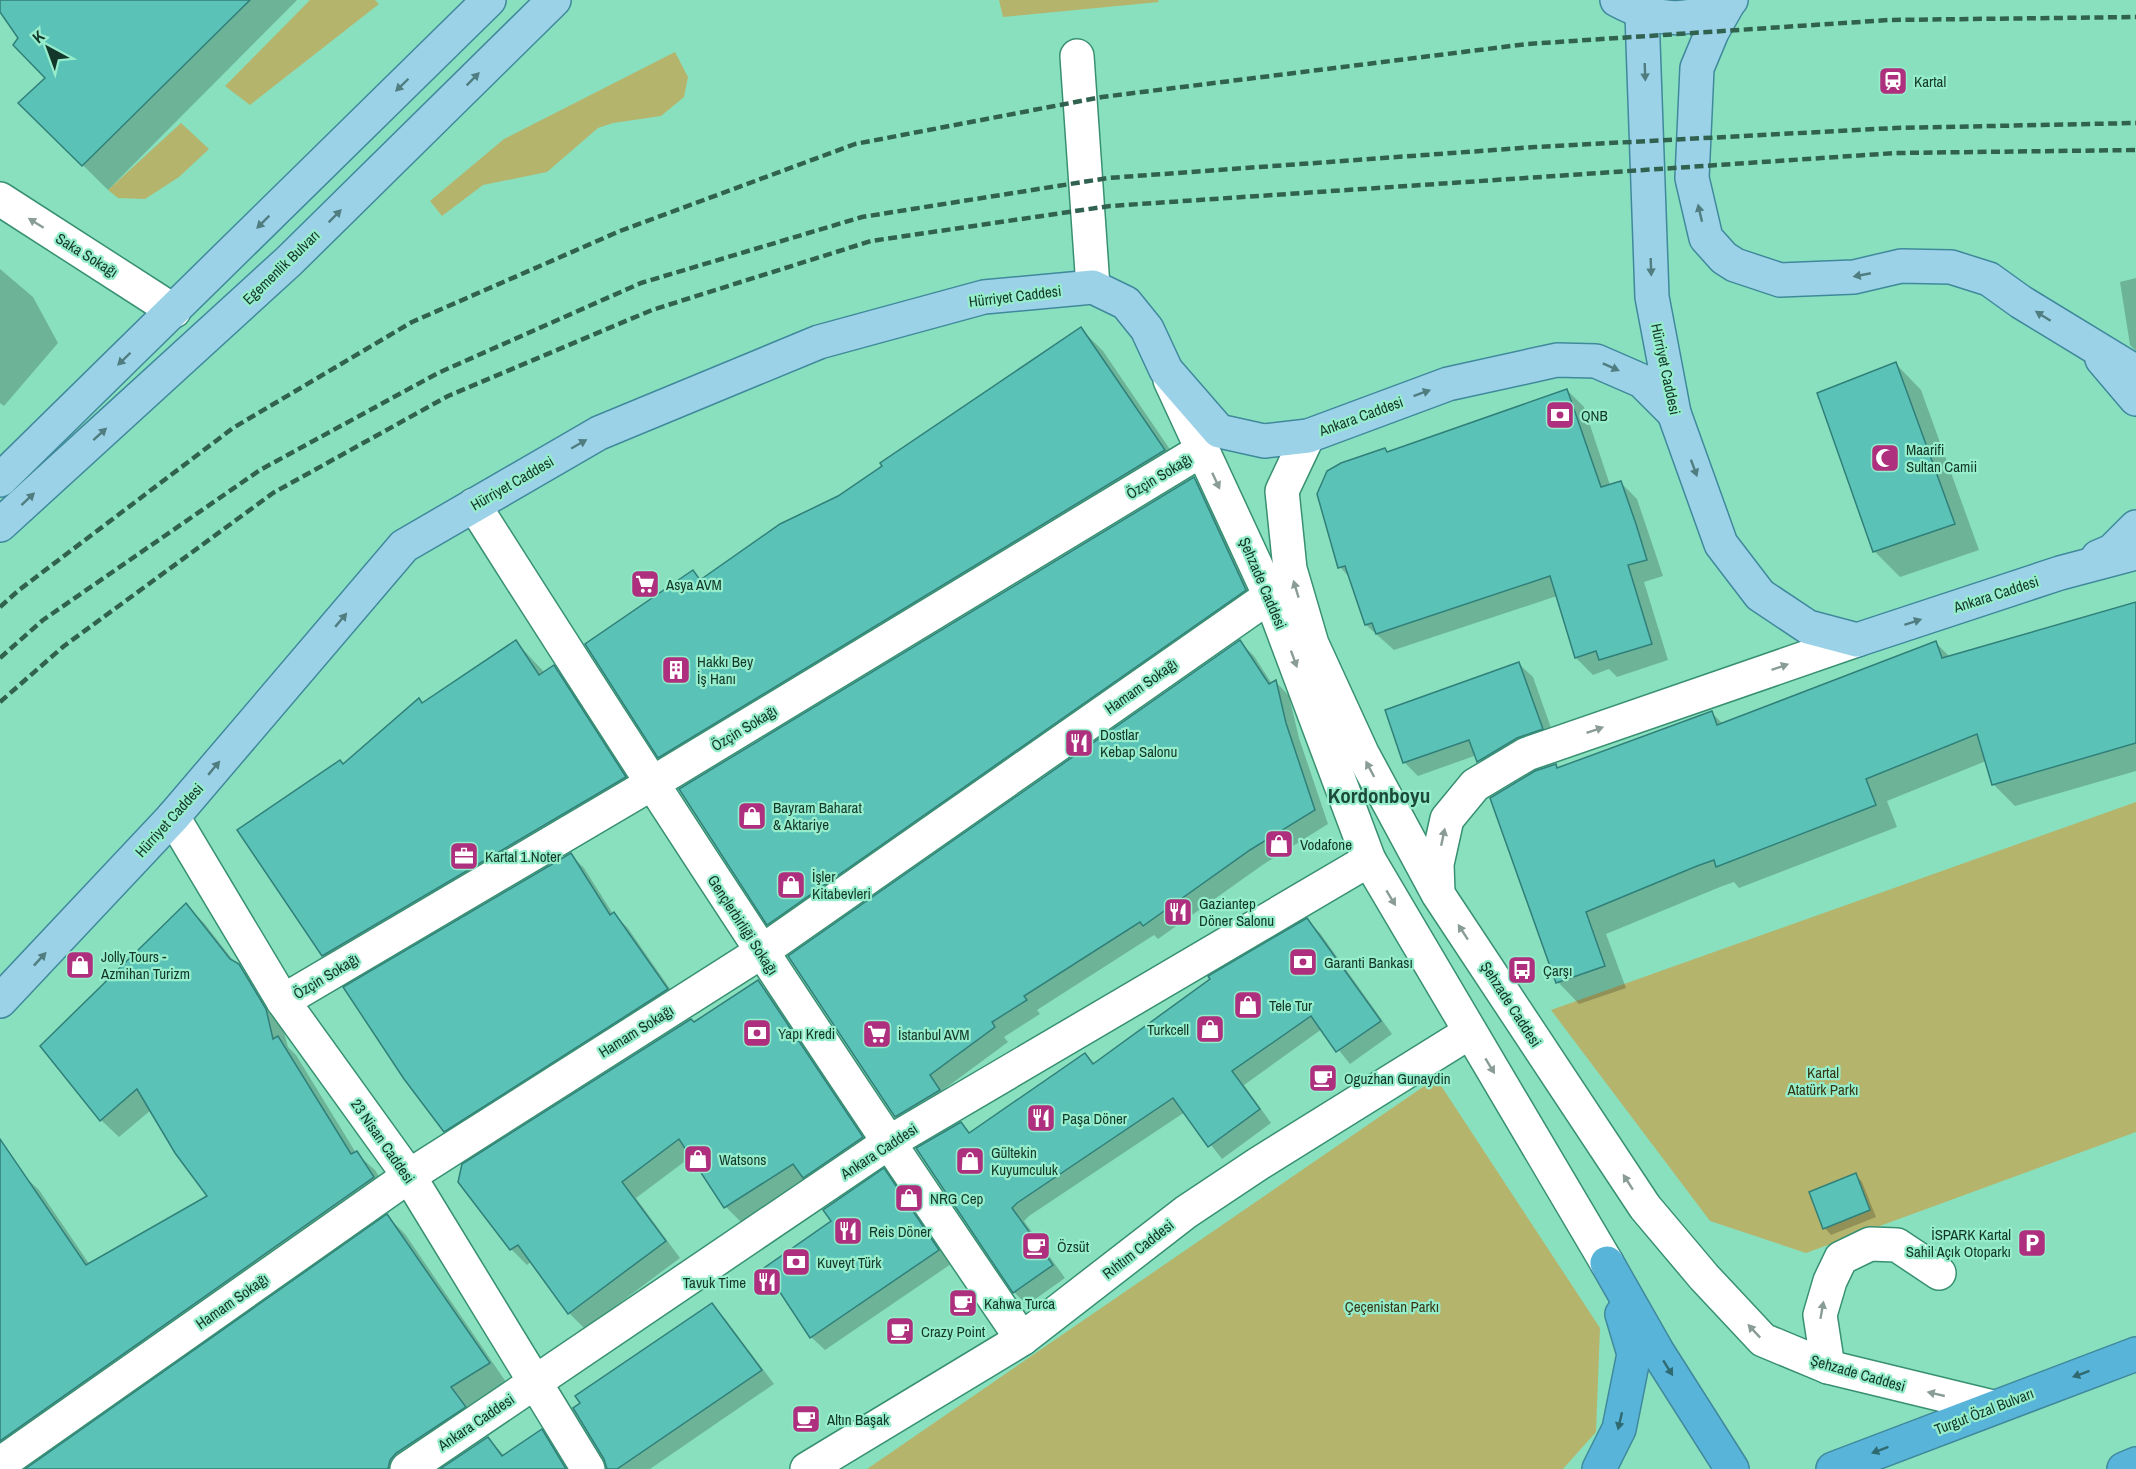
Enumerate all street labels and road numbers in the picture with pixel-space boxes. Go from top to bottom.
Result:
street label: Egemenlik Bulvarı [238,225,324,309]
street label: Saka Sokağı [52,228,122,282]
street label: Hürriyet Caddesi [968,280,1062,312]
street label: Hürriyet Caddesi [1646,321,1686,417]
street label: Ankara Caddesi [1315,391,1406,441]
street label: Özçin Sokağı [1122,448,1196,504]
street label: Hürriyet Caddesi [466,451,558,515]
street label: Şehzade Caddesi [1234,534,1292,632]
street label: Ankara Caddesi [1950,570,2041,618]
street label: Hamam Sokağı [1100,653,1182,719]
street label: Özçin Sokağı [707,700,781,756]
street label: Hürriyet Caddesi [130,778,208,862]
street label: Gençlerbirliği Sokağı [703,871,783,979]
street label: Özçin Sokağı [289,948,363,1004]
street label: Şehzade Caddesi [1476,957,1546,1051]
street label: Hamam Sokağı [594,1000,678,1062]
street label: 23 Nisan Caddesi [346,1095,420,1187]
street label: Ankara Caddesi [835,1118,922,1184]
street label: Rıhtım Caddesi [1098,1214,1178,1284]
street label: Hamam Sokağı [191,1268,273,1334]
street label: Şehzade Caddesi [1808,1349,1908,1397]
street label: Turgut Özal Bulvarı [1931,1382,2037,1440]
street label: Ankara Caddesi [433,1389,518,1456]

